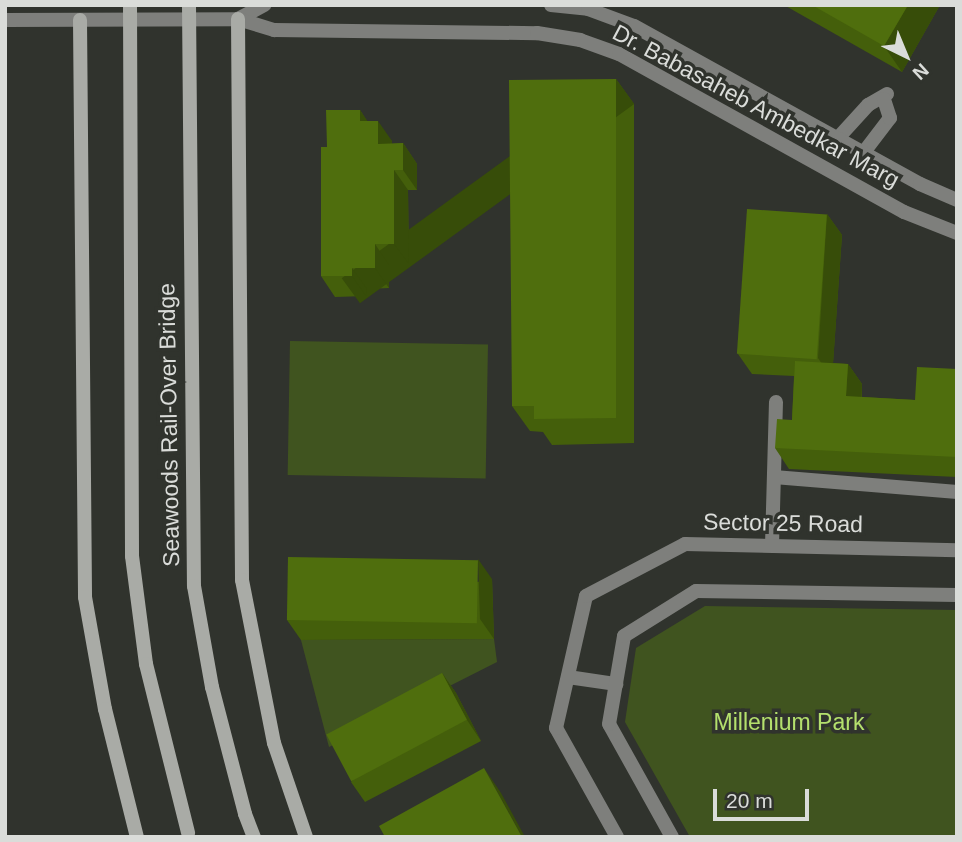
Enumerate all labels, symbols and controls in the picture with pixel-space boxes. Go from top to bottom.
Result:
street label: Dr. Babasaheb Ambedkar Marg [607,18,905,194]
north arrow [871,21,941,91]
text: N [908,59,933,84]
street label: Seawoods Rail-Over Bridge [153,283,185,567]
street label: Sector 25 Road [703,508,863,538]
park label: Millenium Park [714,708,864,736]
scale bar [717,776,813,820]
text: 20 m [726,789,773,812]

